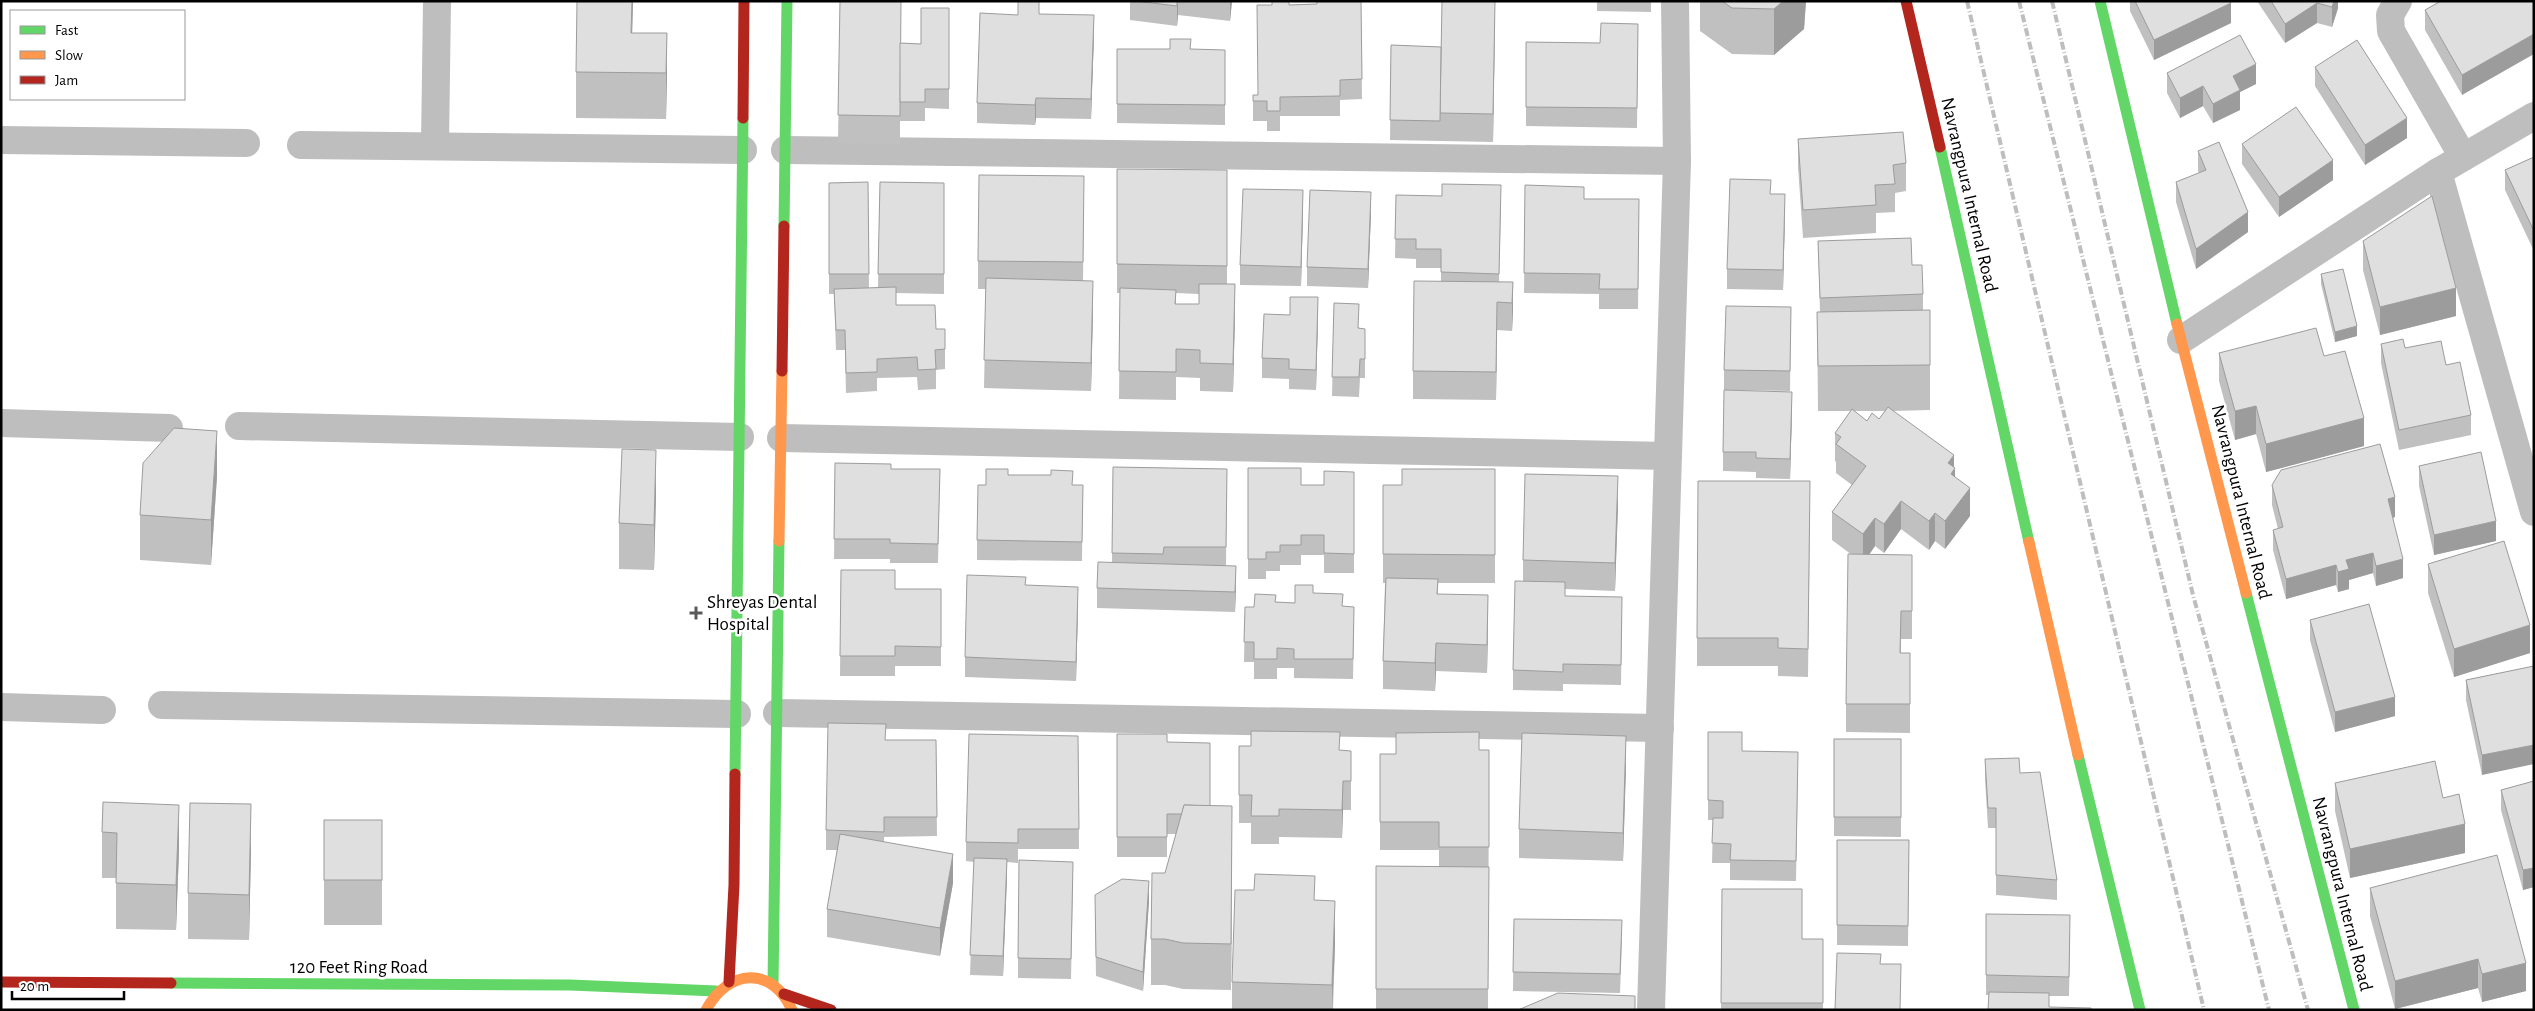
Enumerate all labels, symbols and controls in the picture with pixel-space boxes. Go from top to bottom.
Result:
legend [10,10,185,100]
text: Fast [55,23,79,38]
text: Slow [55,48,83,63]
text: Jam [55,73,78,88]
street label: Navrangpura Internal Road [1937,96,2001,294]
street label: Navrangpura Internal Road [2208,403,2274,601]
place label: Shreyas Dental Hospital [707,593,817,634]
marker: Shreyas Dental Hospital [689,606,703,620]
street label: Navrangpura Internal Road [2309,795,2375,993]
street label: 120 Feet Ring Road [290,958,428,977]
scale bar [12,968,125,1000]
text: 20 m [20,979,49,994]

